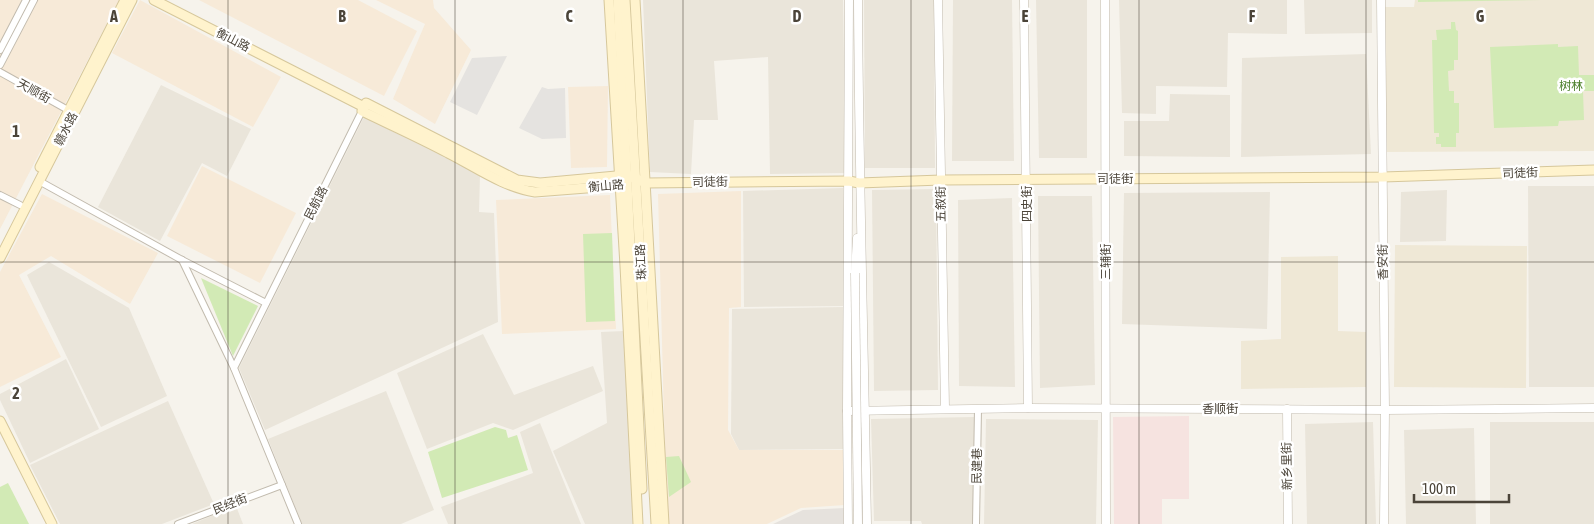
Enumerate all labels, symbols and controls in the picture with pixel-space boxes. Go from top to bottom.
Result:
text: A [109,7,118,25]
text: B [338,7,346,25]
text: C [565,7,573,25]
text: D [793,7,802,25]
text: E [1022,7,1029,25]
text: F [1249,7,1256,25]
text: G [1476,7,1485,25]
street label: 衡山路 [214,26,252,54]
street label: 天顺街 [15,76,53,106]
park label: 树林 [1559,79,1583,93]
street label: 赣水路 [52,110,80,148]
text: 1 [12,122,20,140]
street label: 司徒街 [1502,165,1538,181]
street label: 司徒街 [1097,172,1133,186]
street label: 司徒街 [692,175,728,189]
street label: 衡山路 [587,177,625,195]
street label: 民航路 [302,184,330,222]
street label: 五叙街 [934,186,948,222]
street label: 四史街 [1020,186,1034,222]
street label: 珠江路 [633,244,649,280]
street label: 三辅街 [1099,244,1113,280]
street label: 香安街 [1376,244,1390,280]
text: 2 [12,384,20,402]
street label: 香顺街 [1202,402,1238,416]
street label: 新乡里街 [1280,442,1294,490]
street label: 民建巷 [970,448,984,484]
scale bar [1414,472,1509,504]
text: 100 m [1422,480,1456,497]
street label: 民经街 [211,491,249,517]

